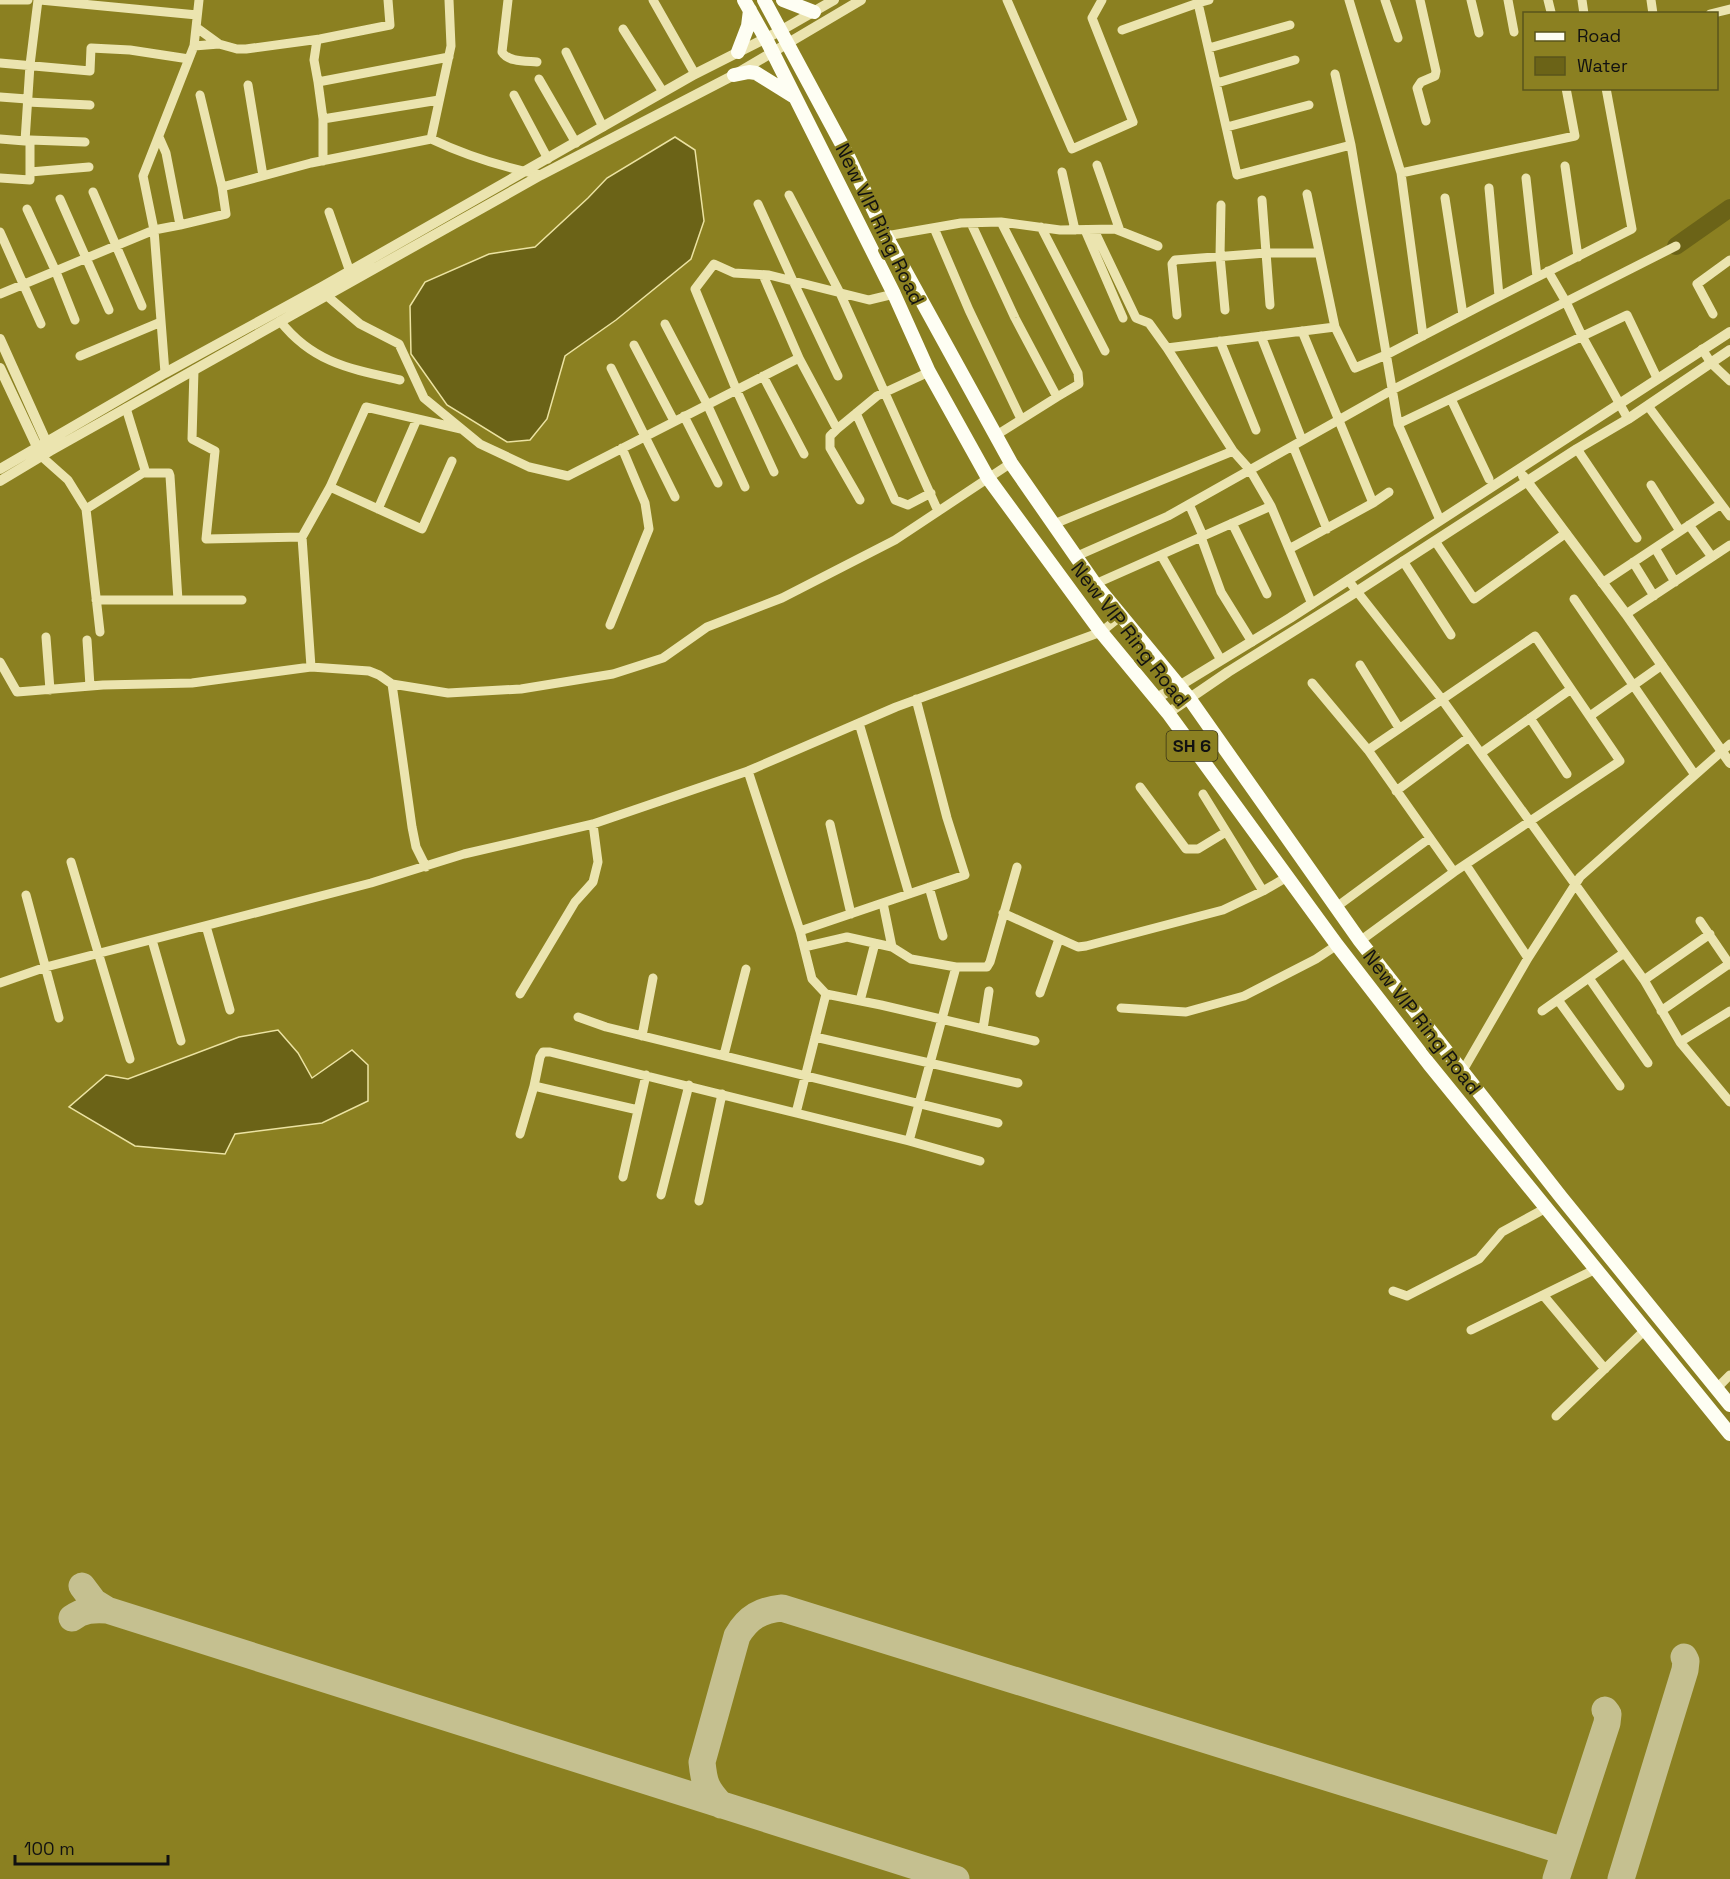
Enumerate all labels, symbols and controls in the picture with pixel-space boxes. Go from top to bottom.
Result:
legend [1523,12,1718,90]
text: Road [1577,24,1621,47]
text: Water [1577,54,1628,77]
street label: New VIP Ring Road [829,139,931,309]
street label: New VIP Ring Road [1065,556,1195,712]
road number: SH 6 [1166,731,1218,761]
street label: New VIP Ring Road [1357,944,1487,1100]
scale bar [15,1828,168,1866]
text: 100 m [24,1837,75,1860]

